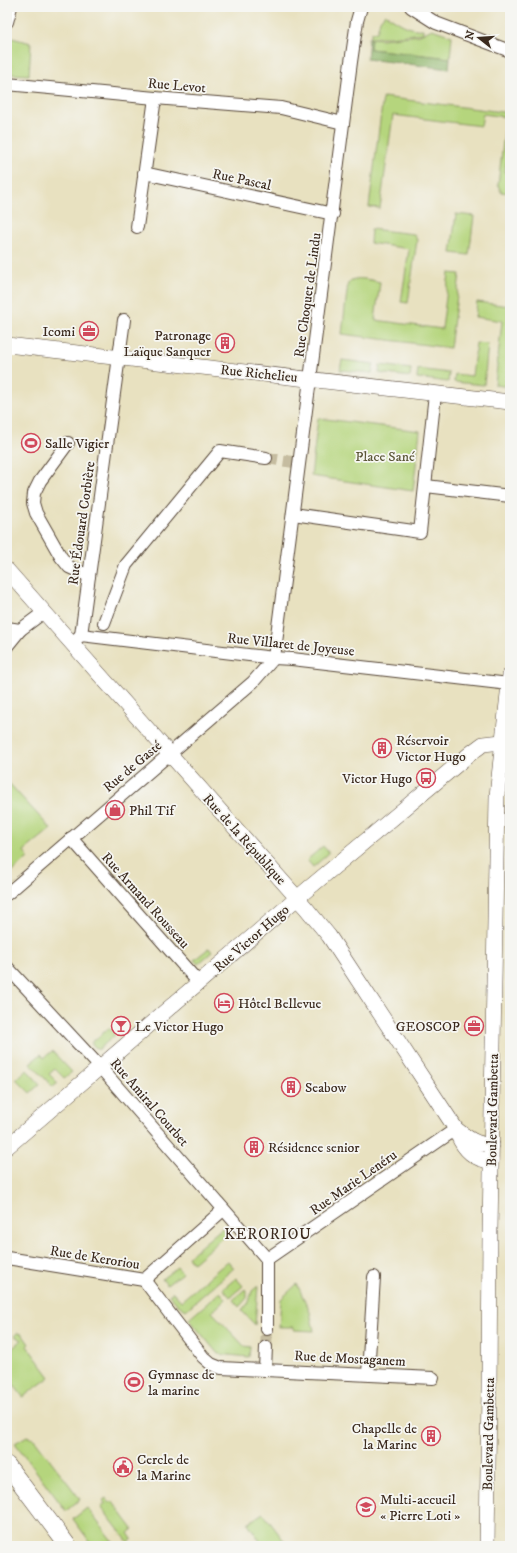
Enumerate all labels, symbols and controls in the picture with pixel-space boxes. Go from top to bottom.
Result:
north arrow [459,18,499,58]
text: N [462,29,478,42]
street label: Rue Levot [147,74,207,98]
street label: Rue Pascal [211,165,274,195]
street label: Rue Choquet de Lindu [290,231,326,359]
office icon: Icomi [78,320,100,342]
place label: Icomi [42,323,75,341]
place label: Patronage Laïque Sanquer [124,327,212,361]
building icon: Patronage Laïque Sanquer [214,332,236,354]
street label: Rue Richelieu [220,361,299,387]
sports icon: Salle Vigier [20,432,42,454]
place label: Salle Vigier [45,435,110,453]
park label: Place Sané [355,448,415,466]
street label: Rue Édouard Corbière [64,460,100,586]
street label: Rue Villaret de Joyeuse [226,629,356,661]
place label: Réservoir Victor Hugo [395,732,466,766]
street label: Rue de Gasté [100,737,166,797]
building icon: Réservoir Victor Hugo [371,737,393,759]
bus stop icon: Victor Hugo [415,767,437,789]
place label: Victor Hugo [341,770,412,788]
street label: Rue de la République [199,790,290,889]
shop icon: Phil Tif [104,799,126,821]
place label: Phil Tif [129,802,176,820]
street label: Rue Armand Rousseau [97,849,193,953]
street label: Rue Victor Hugo [210,901,293,977]
hotel icon: Hôtel Bellevue [213,992,235,1014]
place label: Hôtel Bellevue [238,995,322,1013]
bar icon: Le Victor Hugo [110,1015,132,1037]
office icon: GEOSCOP [463,1015,485,1037]
place label: Le Victor Hugo [135,1018,224,1036]
place label: GEOSCOP [396,1018,460,1036]
street label: Boulevard Gambetta [483,1053,503,1167]
street label: Rue Amiral Courbet [106,1055,193,1151]
building icon: Seabow [280,1076,302,1098]
place label: Seabow [305,1079,346,1097]
building icon: Résidence senior [243,1136,265,1158]
place label: Résidence senior [268,1139,360,1157]
street label: Rue Marie Lenéru [307,1146,401,1219]
district label: KERORIOU [224,1225,312,1244]
street label: Rue de Keroriou [49,1242,141,1274]
street label: Rue de Mostaganem [294,1347,407,1371]
place label: Gymnase de la marine [148,1366,215,1400]
sports icon: Gymnase de la marine [123,1371,145,1393]
street label: Boulevard Gambetta [479,1377,499,1491]
place label: Chapelle de la Marine [352,1420,417,1454]
building icon: Chapelle de la Marine [420,1425,442,1447]
place label: Cercle de la Marine [137,1451,191,1485]
public building icon: Cercle de la Marine [112,1456,134,1478]
place label: Multi-accueil « Pierre Loti » [380,1491,460,1525]
school or university icon: Multi-accueil « Pierre Loti » [355,1496,377,1518]

